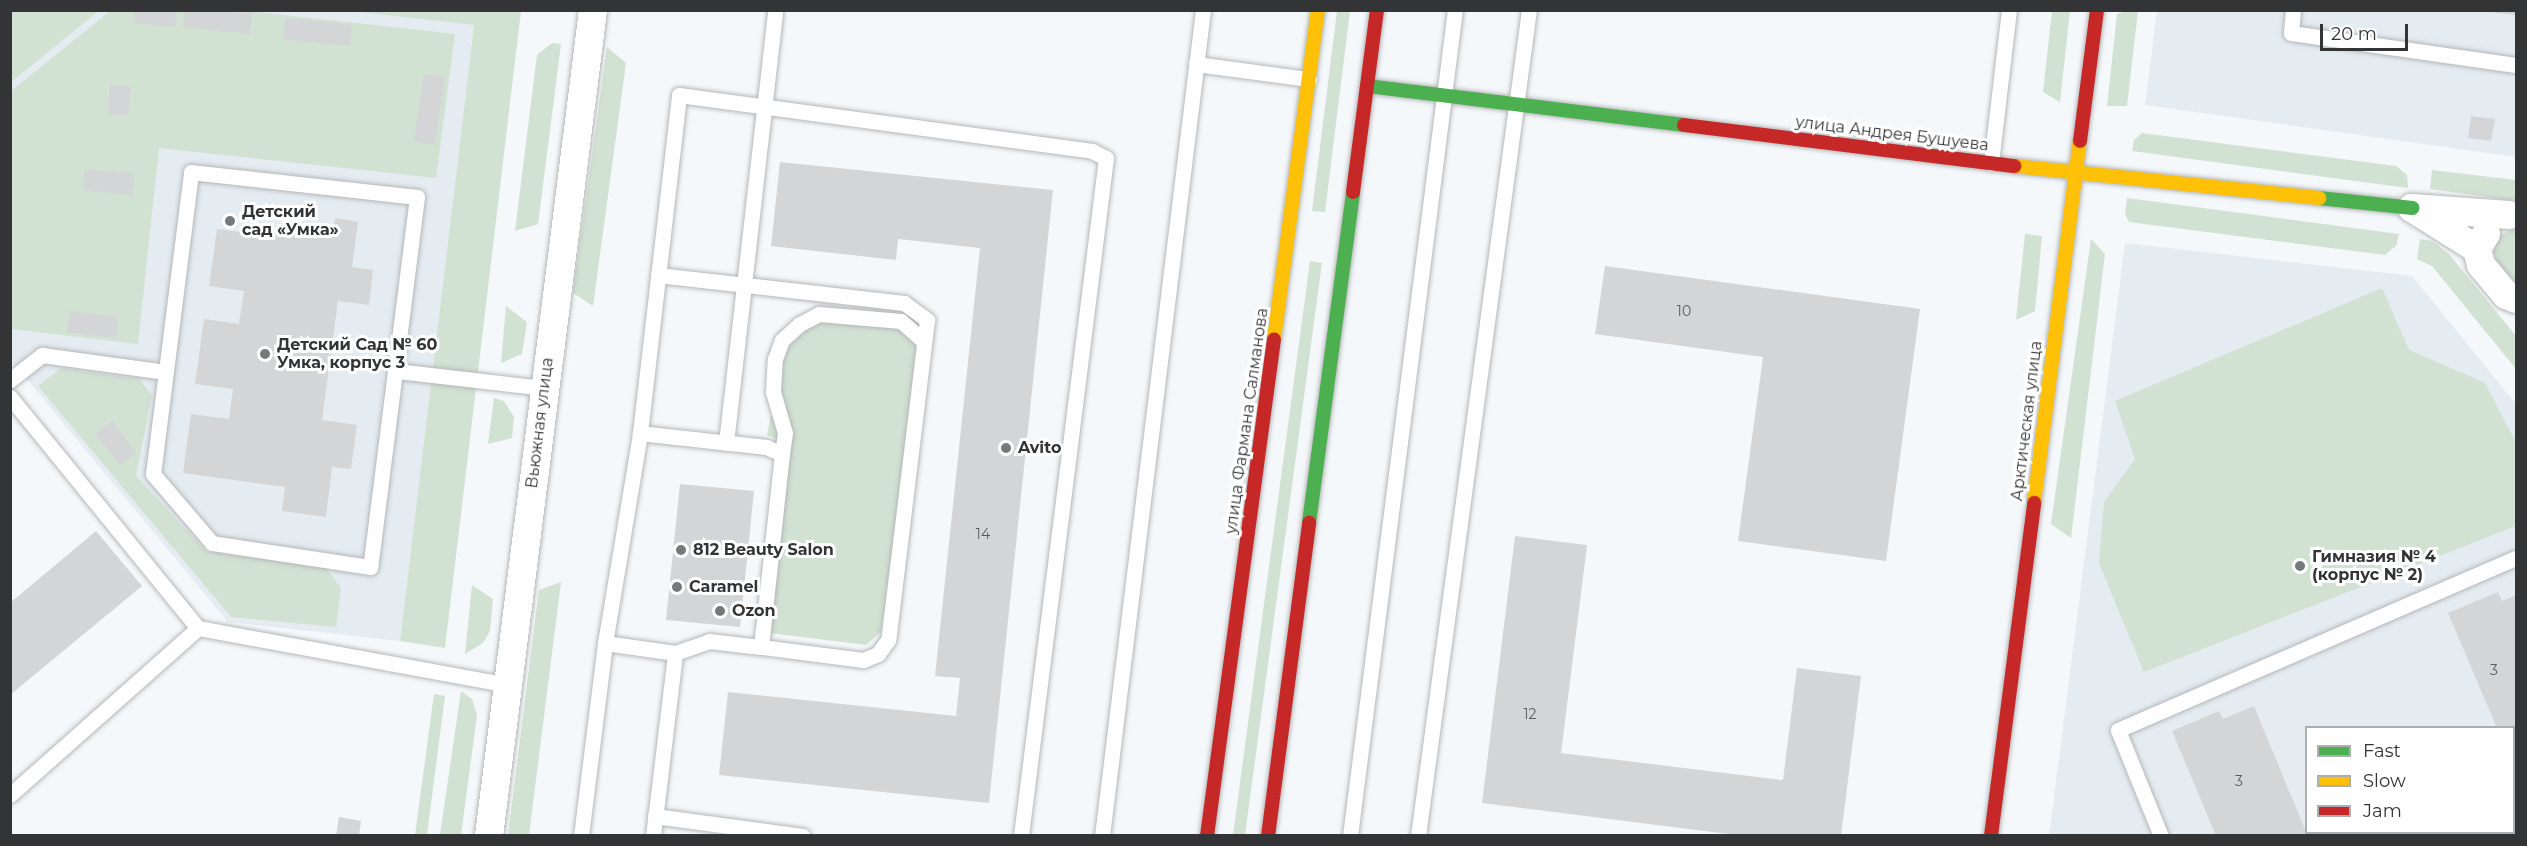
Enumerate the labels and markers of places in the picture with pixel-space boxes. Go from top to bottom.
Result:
place label: Детский сад «Умка» [242,202,339,240]
marker: Детский сад «Умка» [223,214,237,228]
place label: Детский Сад № 60 Умка, корпус 3 [277,335,437,373]
marker: Детский Сад № 60 Умка, корпус 3 [258,347,272,361]
place label: Avito [1018,438,1061,458]
marker: Avito [999,441,1013,455]
place label: 812 Beauty Salon [693,540,834,560]
marker: 812 Beauty Salon [674,543,688,557]
place label: Гимназия № 4 (корпус № 2) [2312,547,2436,585]
marker: Гимназия № 4 (корпус № 2) [2293,559,2307,573]
place label: Caramel [689,577,758,597]
marker: Caramel [670,580,684,594]
place label: Ozon [732,601,776,621]
marker: Ozon [713,604,727,618]

